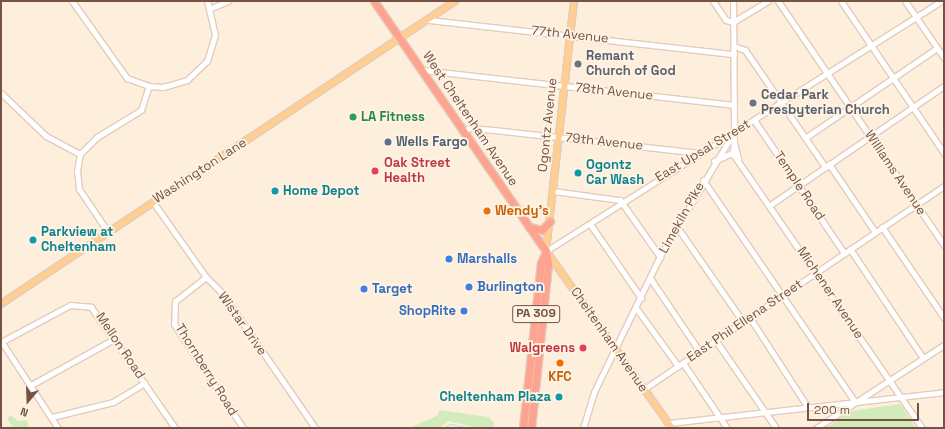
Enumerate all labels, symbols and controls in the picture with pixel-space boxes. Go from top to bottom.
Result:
street label: 77th Avenue [530,23,610,47]
street label: West Cheltenham Avenue [419,49,521,189]
place label: Remant Church of God [586,49,676,80]
marker: Remant Church of God [573,59,583,69]
street label: Ogontz Avenue [535,77,561,173]
street label: 78th Avenue [574,80,654,104]
place label: Cedar Park Presbyterian Church [761,88,890,119]
marker: Cedar Park Presbyterian Church [748,98,758,108]
place label: LA Fitness [361,109,425,125]
marker: LA Fitness [348,112,358,122]
street label: East Upsal Street [653,116,753,186]
street label: Williams Avenue [861,128,929,218]
street label: 79th Avenue [564,130,644,154]
place label: Wells Fargo [396,134,468,150]
street label: Washington Lane [150,135,250,207]
marker: Wells Fargo [383,137,393,147]
street label: Temple Road [770,149,828,223]
place label: Oak Street Health [384,156,450,187]
place label: Ogontz Car Wash [586,158,644,189]
marker: Oak Street Health [369,165,381,177]
marker: Ogontz Car Wash [573,168,583,178]
street label: Limekiln Pike [656,180,708,256]
place label: Home Depot [283,183,360,199]
marker: Home Depot [270,186,280,196]
place label: Wendy's [495,203,549,219]
marker: Wendy's [482,206,492,216]
place label: Parkview at Cheltenham [41,225,116,256]
marker: Parkview at Cheltenham [28,235,38,245]
street label: Michener Avenue [793,244,867,342]
place label: Marshalls [457,251,517,267]
marker: Marshalls [444,254,454,264]
street label: East Phil Ellena Street [684,276,806,366]
place label: Burlington [477,279,544,295]
place label: Target [372,281,412,297]
marker: Burlington [464,282,474,292]
marker: Target [359,284,369,294]
street label: Cheltenham Avenue [567,285,651,395]
street label: Wistar Drive [214,289,270,359]
place label: ShopRite [399,303,456,319]
road number: PA 309 [512,304,560,324]
marker: ShopRite [459,306,469,316]
street label: Mellon Road [92,310,148,382]
street label: Thornberry Road [171,321,241,419]
place label: Walgreens [509,340,575,356]
marker: Walgreens [578,343,588,353]
marker: KFC [555,358,565,368]
place label: KFC [548,369,572,385]
north arrow [8,381,48,421]
place label: Cheltenham Plaza [439,389,551,405]
marker: Cheltenham Plaza [554,392,564,402]
scale bar [809,395,921,421]
text: 200 m [814,402,850,418]
text: N [18,405,30,420]

